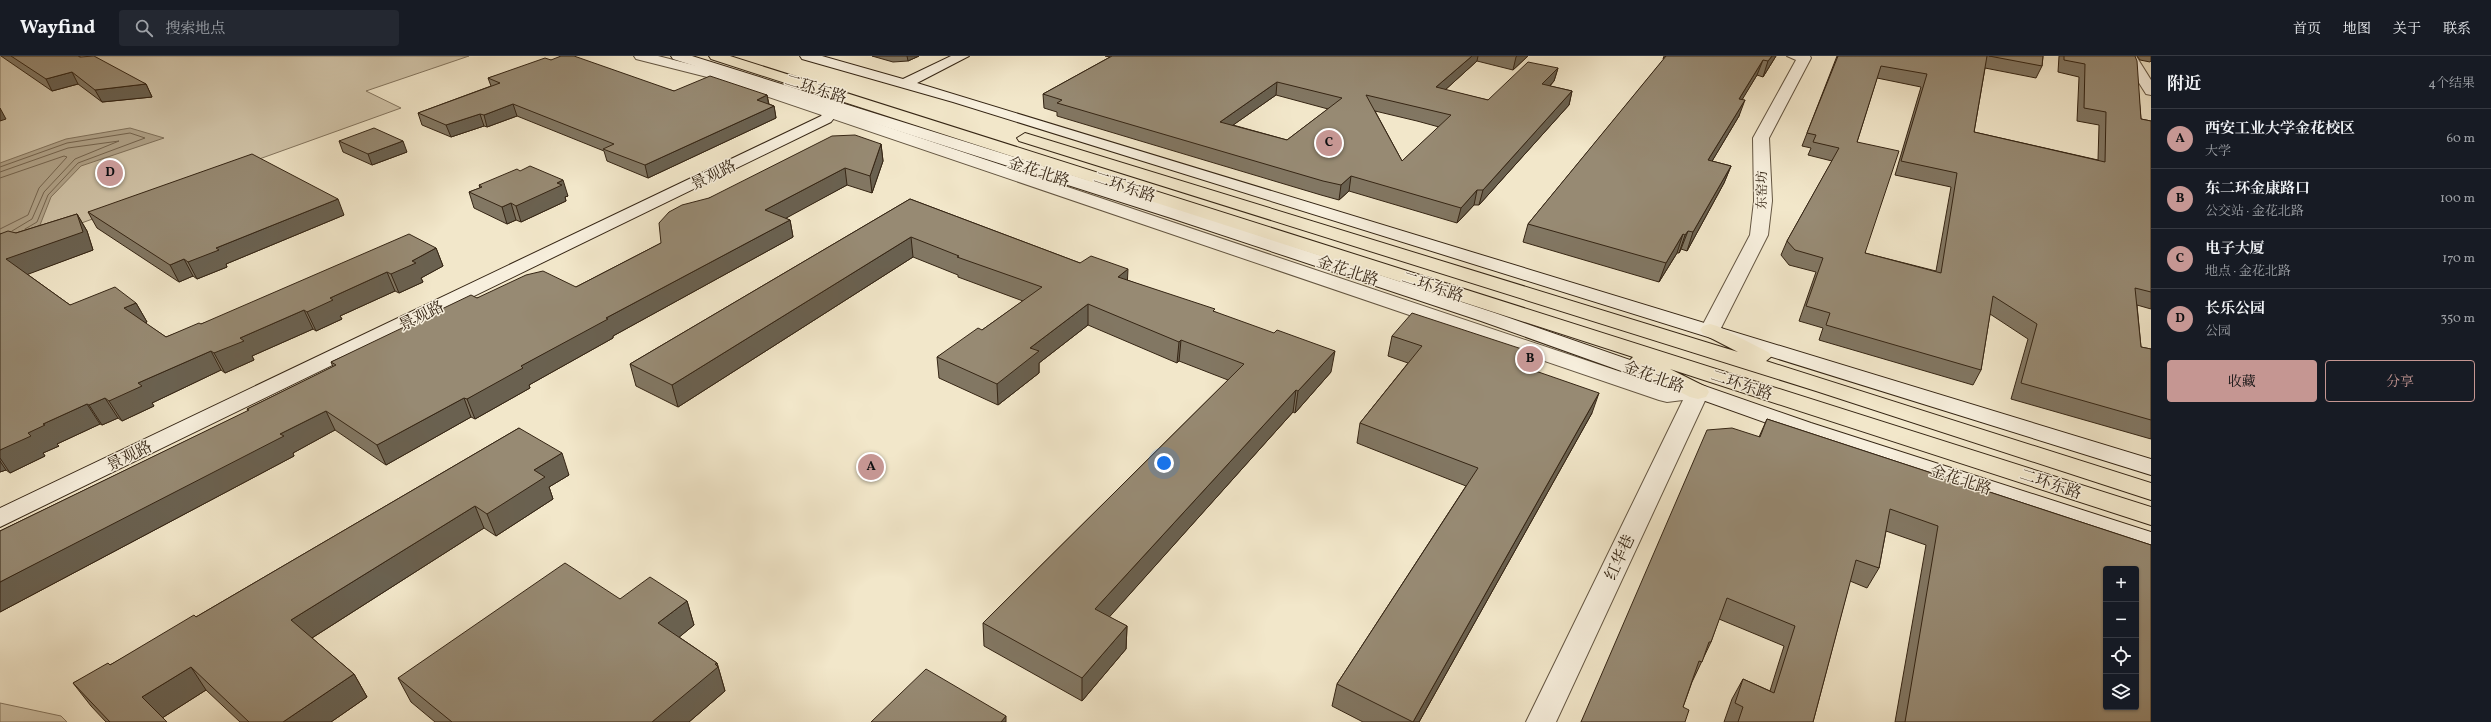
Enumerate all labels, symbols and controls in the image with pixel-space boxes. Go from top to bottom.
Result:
search box [119,10,399,46]
text: Wayfind [20,15,95,41]
icon: search [133,17,155,39]
text: 搜索地点 [165,19,225,40]
text: 首页 [2293,20,2321,39]
text: 地图 [2343,20,2371,39]
text: 关于 [2393,20,2421,39]
text: 联系 [2443,20,2471,39]
street label: 二环东路 [782,70,849,110]
text: 附近 [2167,73,2201,96]
text: 4个结果 [2428,75,2475,93]
text: 西安工业大学金花校区 [2205,119,2355,140]
pin: C [1316,128,1342,158]
text: A [2175,130,2185,148]
text: 60 m [2447,130,2475,148]
text: 大学 [2205,143,2231,161]
street label: 金花北路 [1005,153,1072,193]
street label: 景观路 [687,155,740,196]
pin: D [97,158,123,188]
street label: 二环东路 [1091,168,1158,208]
street label: 东窑坊 [1754,170,1772,210]
text: 东二环金康路口 [2205,179,2310,200]
text: B [2176,190,2184,208]
text: 100 m [2440,190,2475,208]
text: 公交站 · 金花北路 [2205,203,2304,221]
text: 电子大厦 [2205,239,2265,260]
text: C [2176,250,2184,268]
text: 170 m [2442,250,2475,268]
street label: 金花北路 [1314,252,1381,292]
text: 地点 · 金花北路 [2205,263,2291,281]
street label: 二环东路 [1399,268,1466,308]
street label: 景观路 [395,296,448,337]
text: 长乐公园 [2205,299,2265,320]
text: D [2175,310,2185,328]
text: 350 m [2440,310,2475,328]
text: 公园 [2205,323,2231,341]
pin: B [1517,344,1543,374]
street label: 金花北路 [1619,357,1687,399]
button: 收藏 [2167,360,2317,402]
button: 分享 [2325,360,2475,402]
street label: 二环东路 [1708,366,1775,406]
street label: 景观路 [103,436,156,477]
pin: A [858,452,884,482]
your location [1154,453,1174,473]
street label: 金花北路 [1927,461,1994,501]
street label: 二环东路 [2017,465,2084,505]
street label: 红华巷 [1601,531,1641,584]
map controls [2103,566,2139,710]
button: + [2103,566,2139,602]
button: − [2103,602,2139,638]
button: locate [2103,638,2139,674]
button: layers [2103,674,2139,710]

